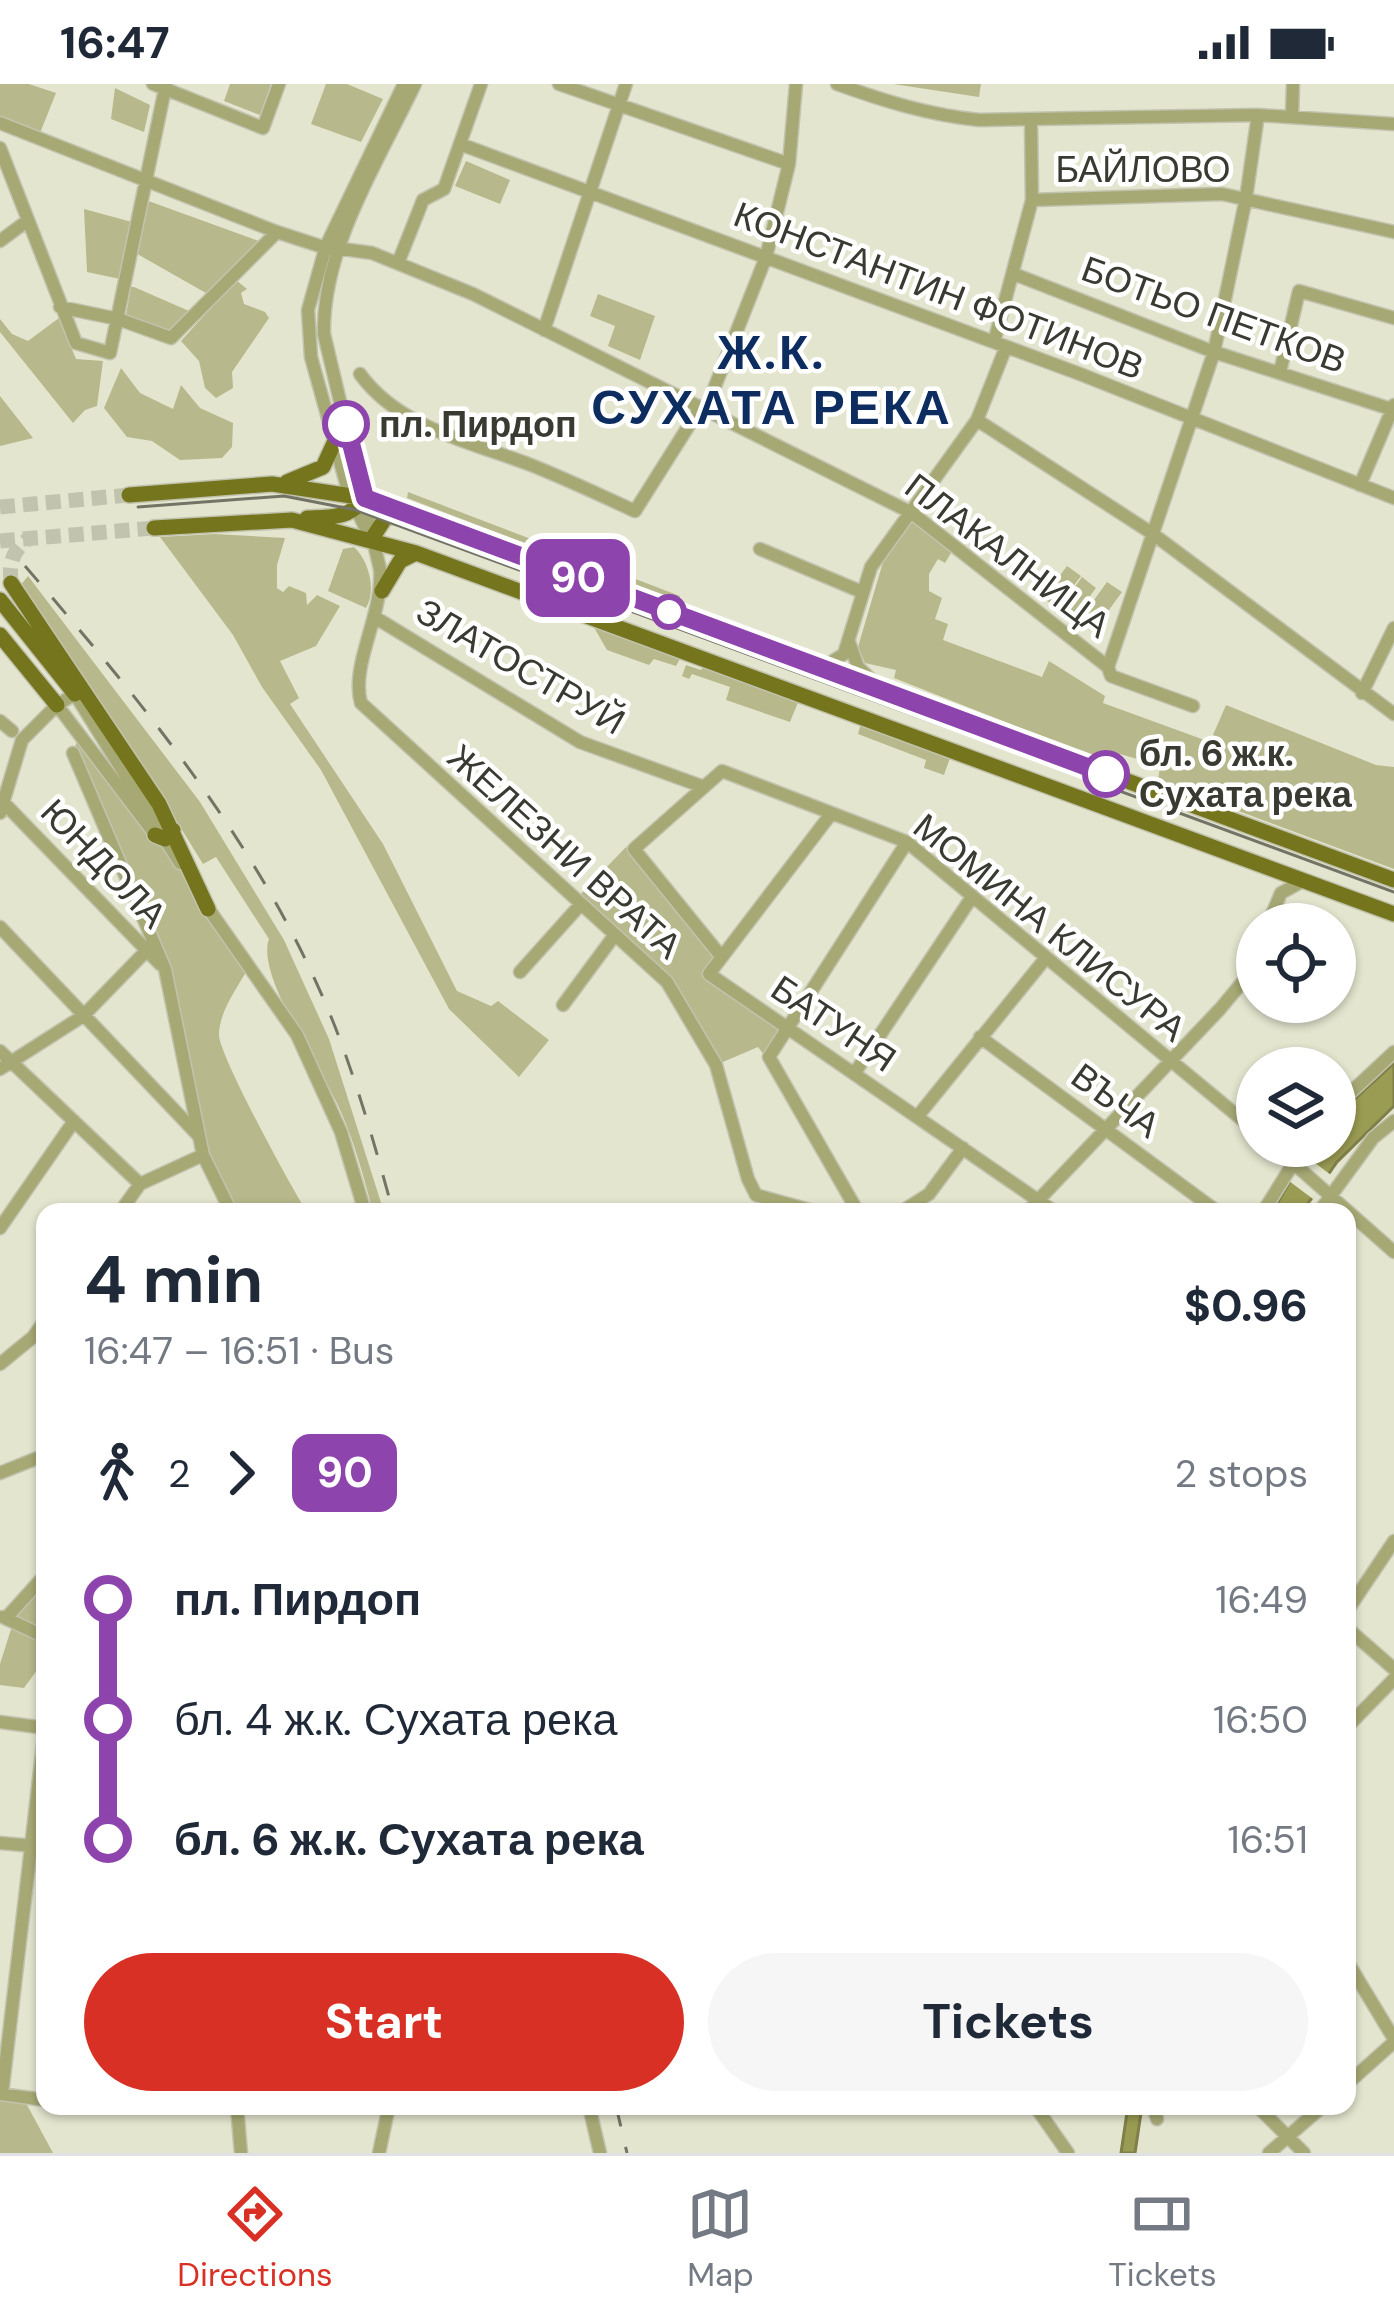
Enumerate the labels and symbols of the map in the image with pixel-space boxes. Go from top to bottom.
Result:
street label: БАЙЛОВО [1055,146,1231,193]
street label: КОНСТАНТИН ФОТИНОВ [727,191,1150,390]
street label: БОТЬО ПЕТКОВ [1075,245,1353,384]
district label: Ж.К. СУХАТА РЕКА [591,321,953,439]
place label: пл. Пирдоп [379,401,577,448]
marker: пл. Пирдоп [324,402,368,446]
street label: ПЛАКАЛНИЦА [896,463,1120,648]
line badge: 90 [524,539,632,617]
street label: ЗЛАТОСТРУЙ [408,588,634,745]
unlabelled marker [653,596,685,628]
place label: бл. 6 ж.к. Сухата река [1139,730,1353,818]
street label: ЖЕЛЕЗНИ ВРАТА [438,734,691,969]
marker: бл. 6 ж.к. Сухата река [1084,752,1128,796]
street label: ЮНДОЛА [30,789,177,938]
street label: МОМИНА КЛИСУРА [904,803,1196,1052]
street label: БАТУНЯ [762,965,905,1082]
street label: ВЪЧА [1062,1052,1169,1148]

